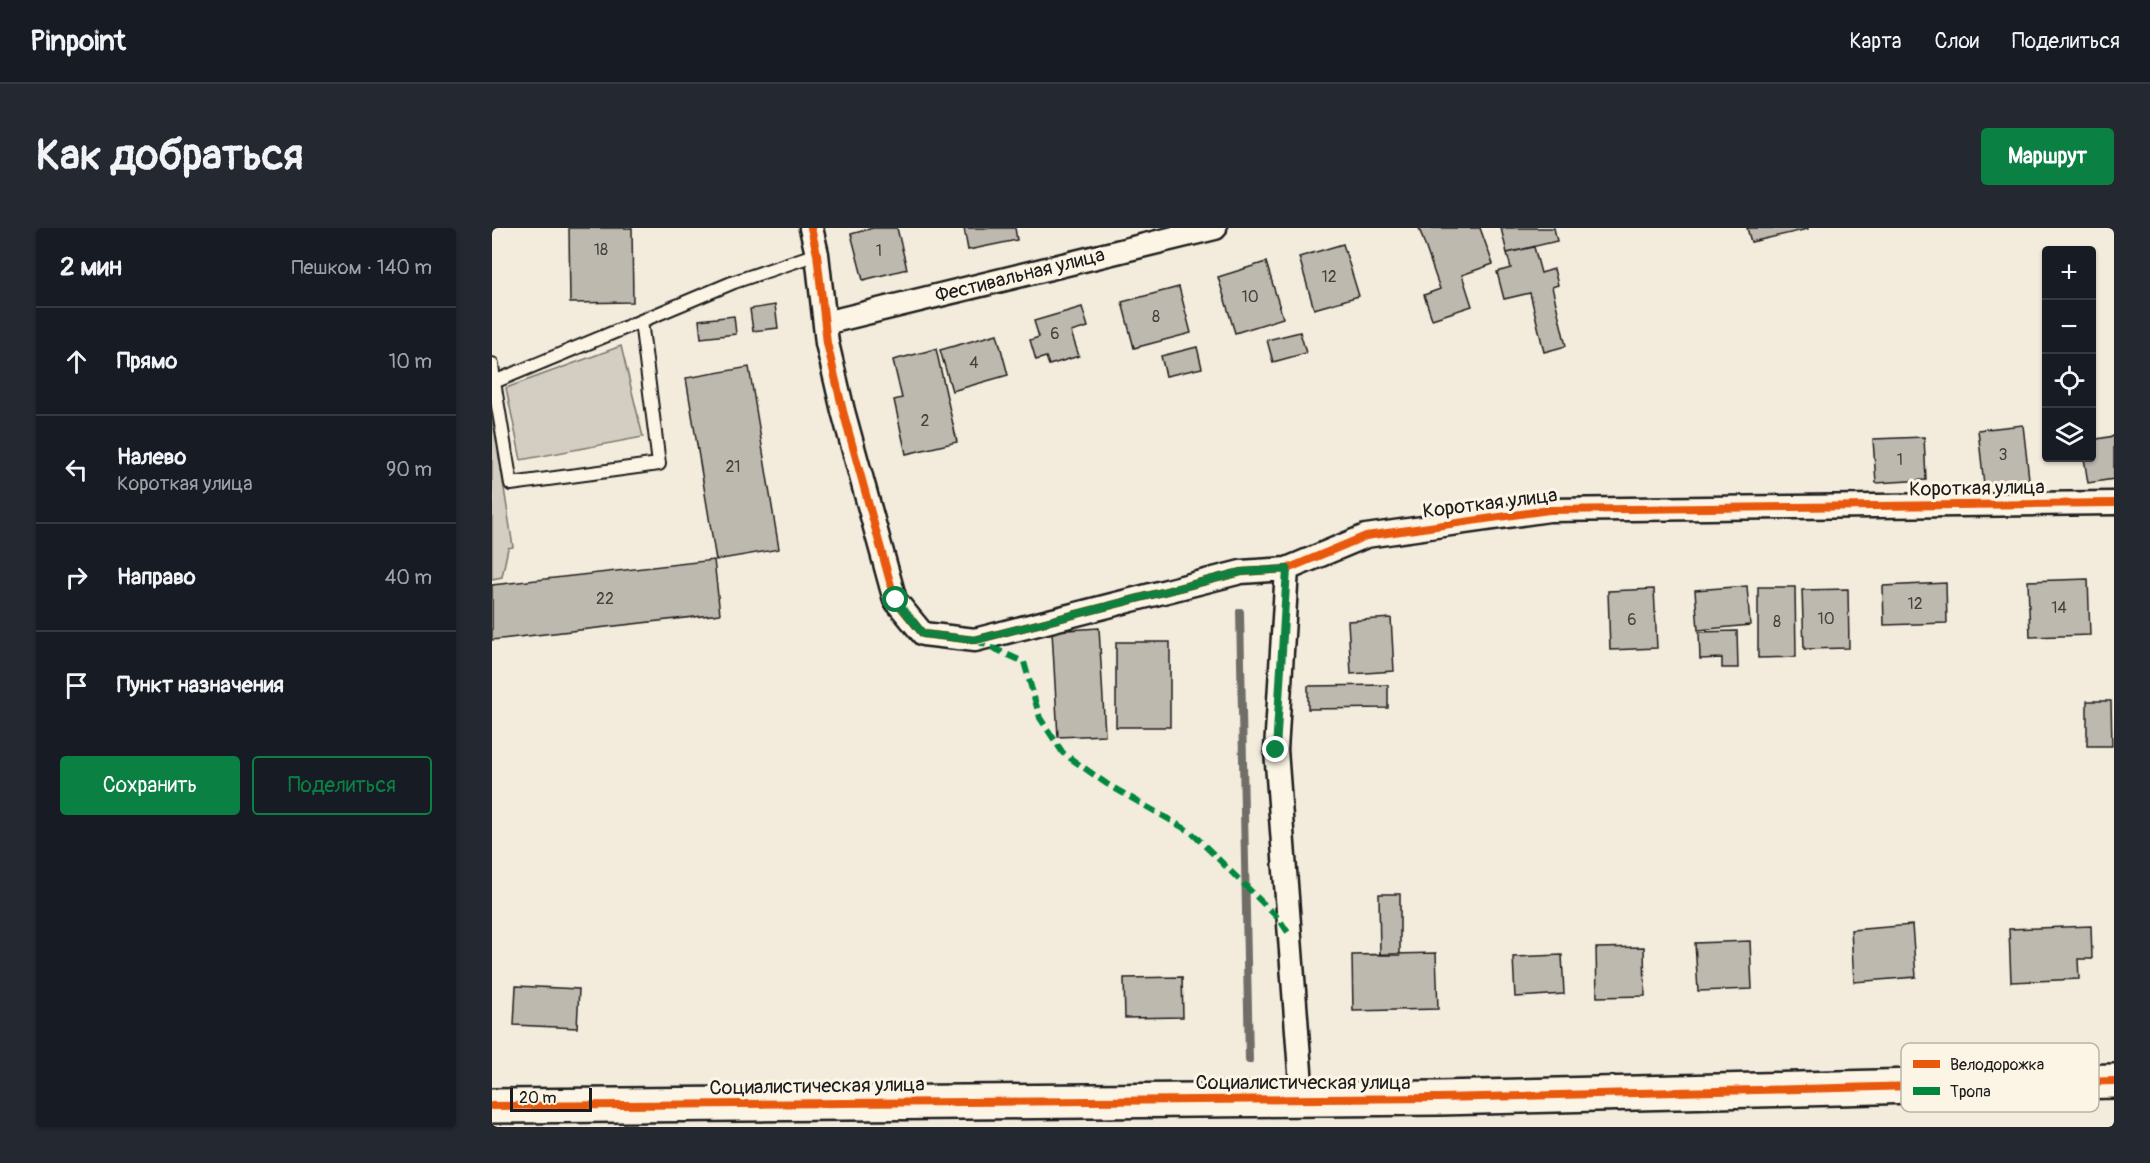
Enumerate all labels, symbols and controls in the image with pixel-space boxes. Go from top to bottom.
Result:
text: Pinpoint [30,24,126,59]
text: Карта [1849,28,1901,55]
text: Слои [1934,28,1979,55]
text: Поделиться [2012,28,2120,55]
button: Маршрут [1981,128,2114,185]
text: Как добраться [36,130,303,182]
house number: 18 [594,240,608,260]
house number: 1 [876,241,882,261]
street label: Фестивальная улица [933,242,1107,308]
map controls [2042,246,2096,462]
button: + [2042,246,2096,300]
text: 2 мин [60,251,122,283]
text: Пешком · 140 m [291,255,432,280]
house number: 12 [1321,267,1337,287]
house number: 10 [1241,287,1259,307]
button: − [2042,300,2096,354]
house number: 8 [1152,307,1160,327]
house number: 6 [1050,324,1060,344]
icon: ahead [60,345,93,378]
text: Прямо [117,347,177,375]
text: 10 m [388,349,432,374]
house number: 4 [969,353,979,373]
button: locate [2042,354,2096,408]
button: layers [2042,408,2096,462]
house number: 2 [921,411,930,431]
text: Налево [117,443,186,471]
house number: 3 [1999,445,2008,465]
house number: 1 [1897,450,1903,470]
icon: left [60,453,93,486]
text: 90 m [386,457,432,482]
house number: 21 [725,457,741,477]
text: Короткая улица [117,471,253,496]
street label: Короткая улица [1909,474,2045,502]
street label: Короткая улица [1421,482,1559,524]
icon: right [60,561,93,594]
text: Направо [117,563,196,591]
text: 40 m [385,565,432,590]
route start [882,586,908,612]
house number: 22 [596,589,614,609]
house number: 12 [1907,594,1923,614]
house number: 14 [2051,598,2067,618]
house number: 10 [1817,609,1835,629]
house number: 6 [1627,610,1637,630]
house number: 8 [1773,612,1781,632]
icon: arrive [60,669,93,702]
text: Пункт назначения [117,671,284,699]
route end [1262,736,1288,762]
button: Сохранить [60,756,240,815]
button: Поделиться [252,756,432,815]
legend [1901,1043,2099,1112]
text: Велодорожка [1950,1055,2044,1075]
street label: Социалистическая улица [1195,1070,1411,1095]
street label: Социалистическая улица [709,1072,925,1100]
text: Тропа [1950,1082,1991,1102]
scale bar [510,1085,592,1112]
text: 20 m [519,1088,557,1108]

